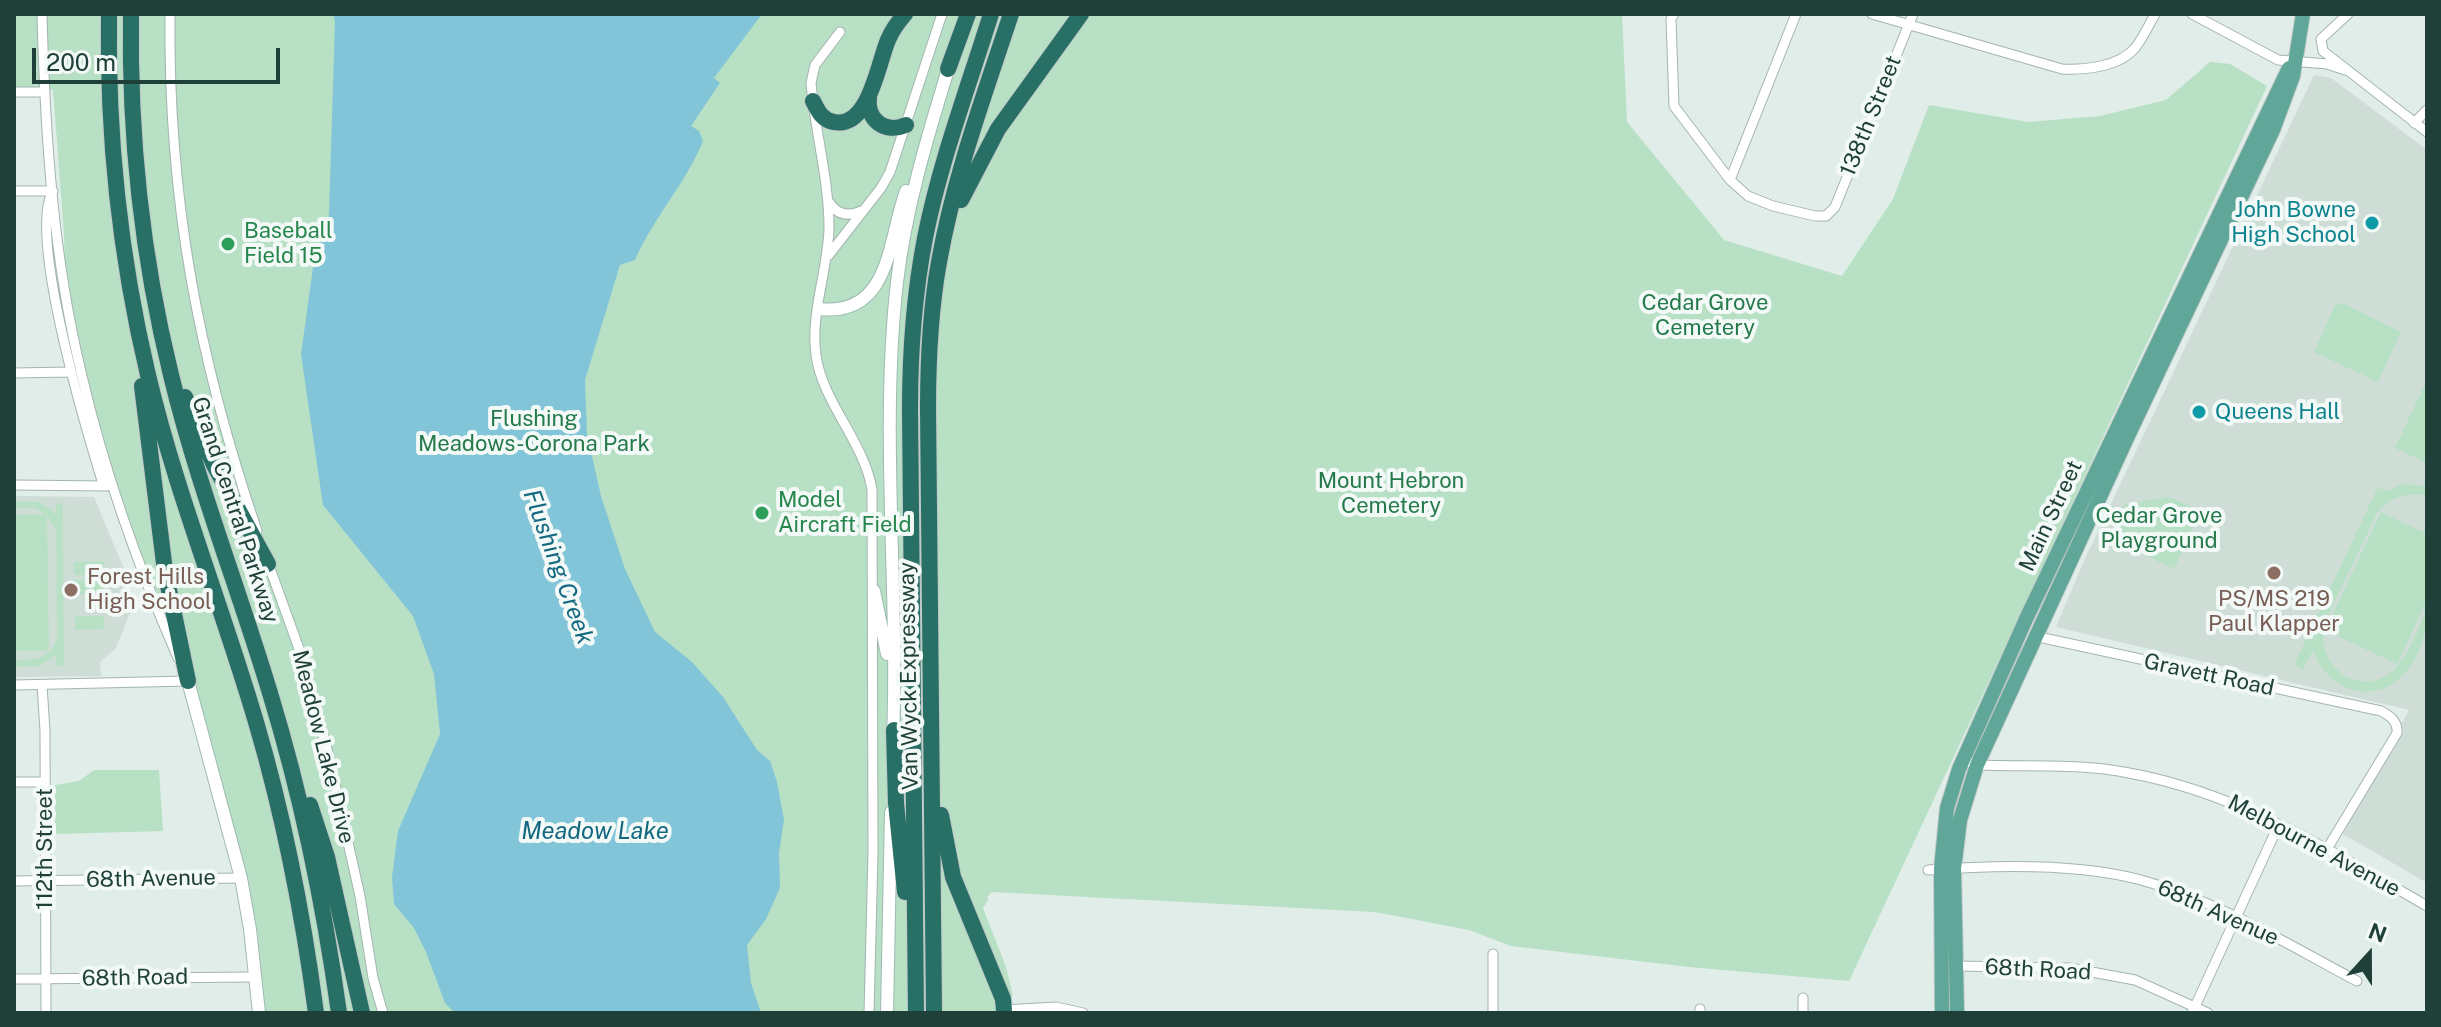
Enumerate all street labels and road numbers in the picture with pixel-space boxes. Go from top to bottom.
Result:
street label: 138th Street [1835,52,1907,180]
street label: Grand Central Parkway [186,394,284,626]
street label: Main Street [2014,456,2088,576]
street label: Van Wyck Expressway [894,562,924,790]
street label: Meadow Lake Drive [286,647,360,847]
street label: Gravett Road [2141,648,2277,702]
street label: 112th Street [32,788,58,910]
street label: Melbourne Avenue [2223,789,2405,903]
street label: 68th Avenue [86,865,216,893]
street label: 68th Avenue [2153,875,2283,951]
street label: 68th Road [1984,954,2092,986]
street label: 68th Road [82,964,188,992]

